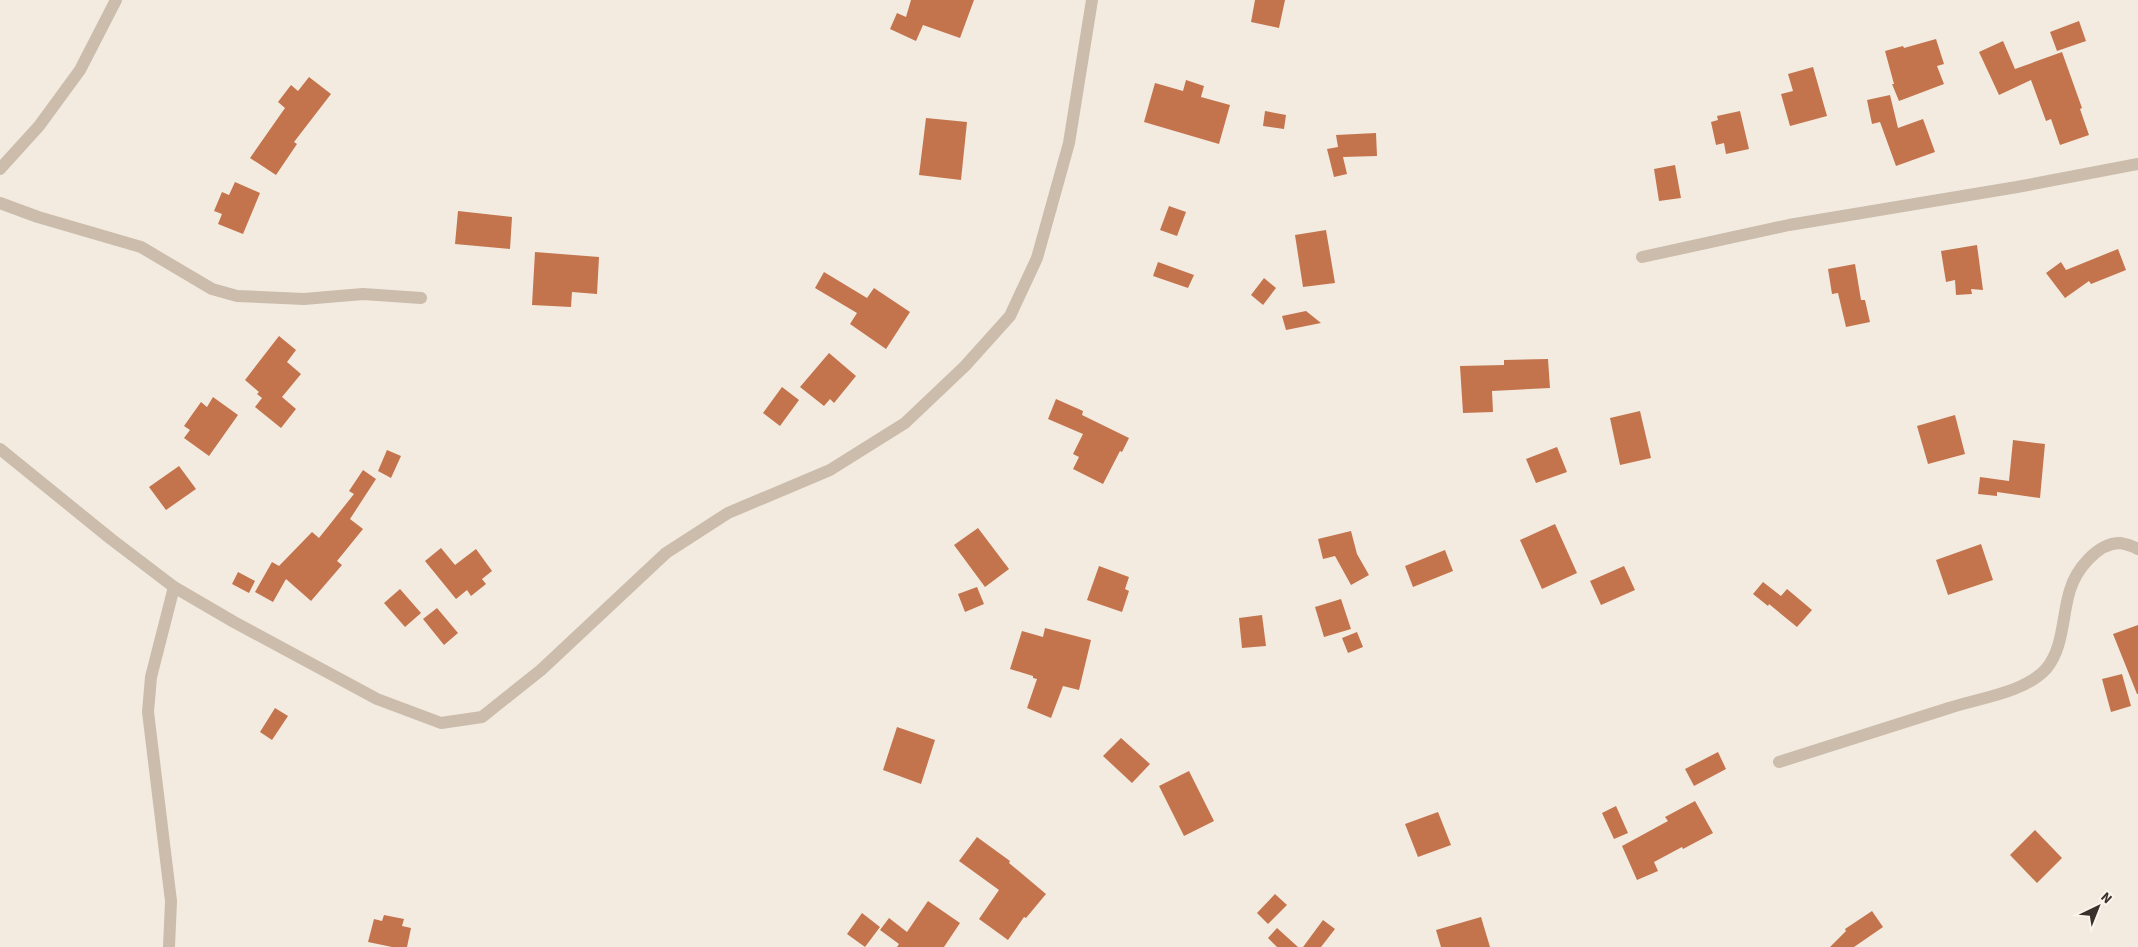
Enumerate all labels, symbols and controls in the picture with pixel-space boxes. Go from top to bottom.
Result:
north arrow [2073,882,2123,932]
text: N [2096,888,2116,909]

